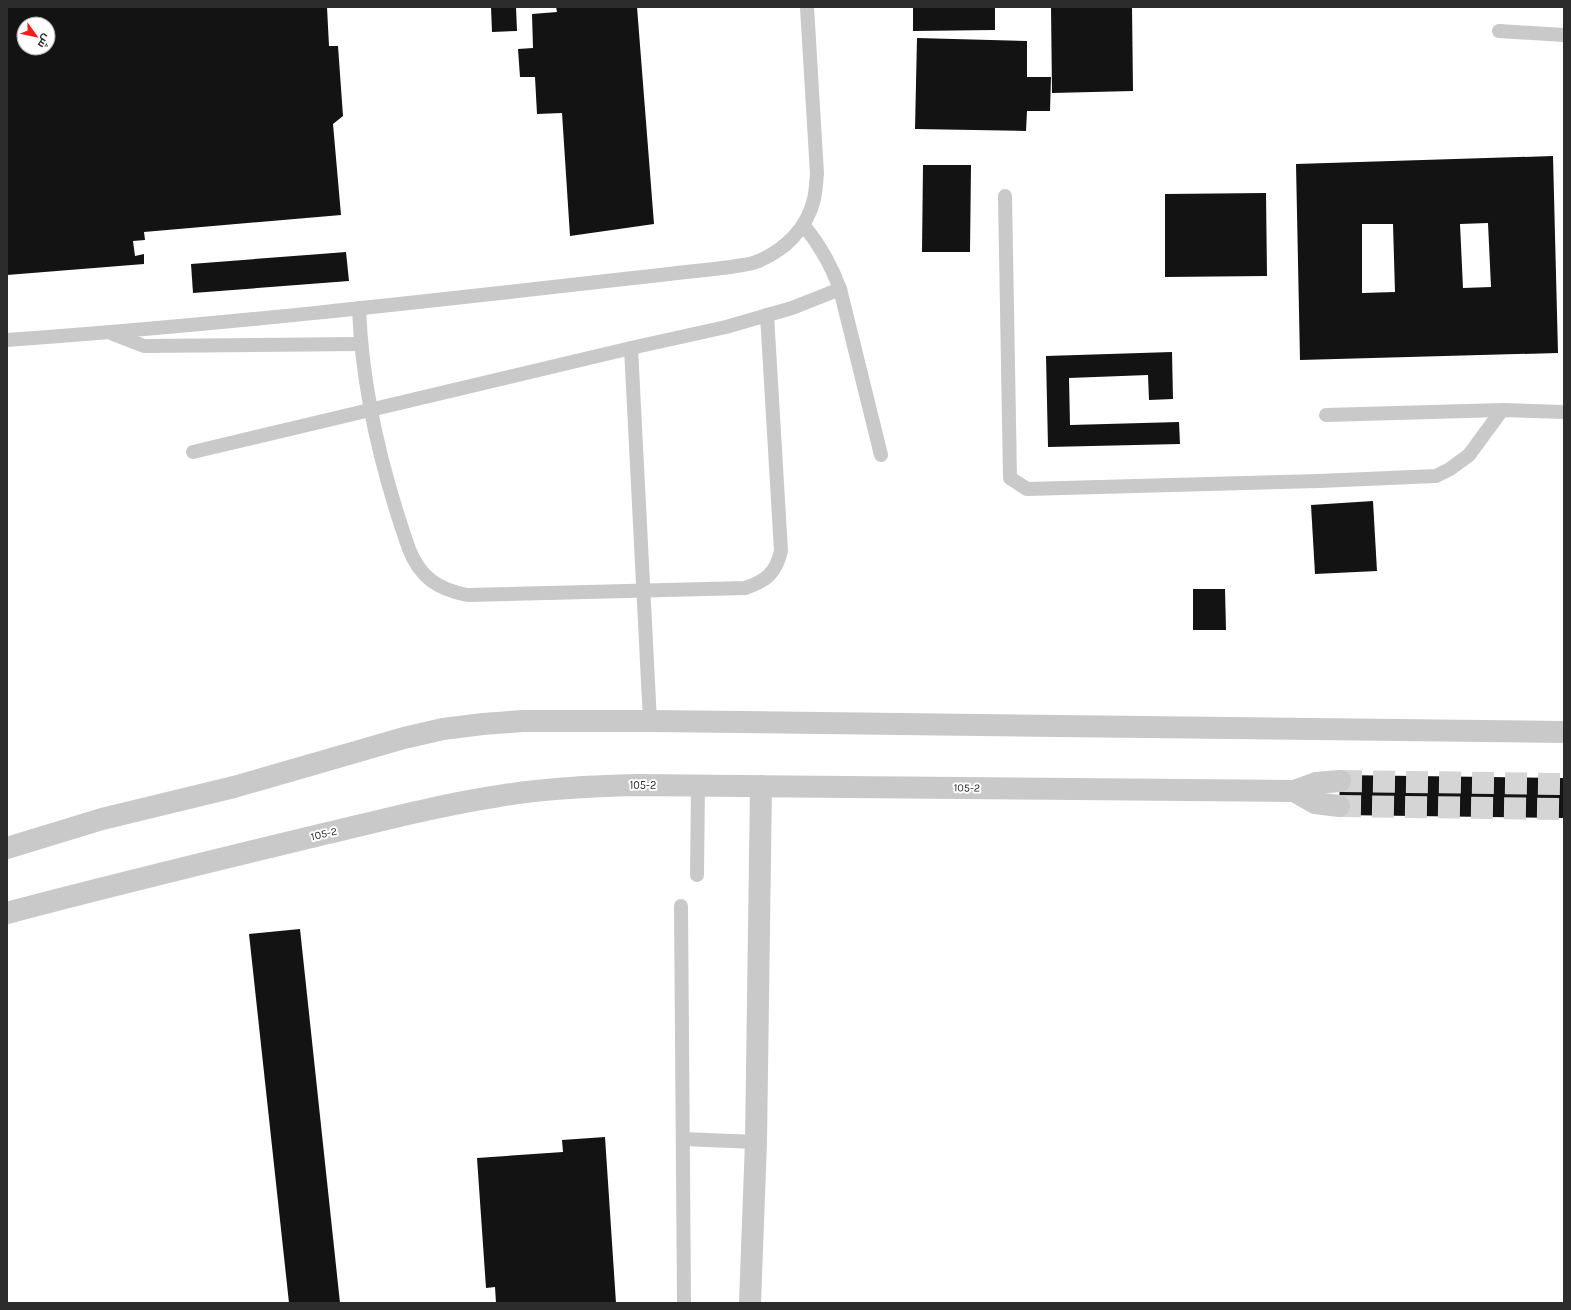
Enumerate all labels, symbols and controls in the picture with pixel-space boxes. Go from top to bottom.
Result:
north arrow [16,16,56,56]
text: ش [35,32,53,51]
street label: 105-2 [630,779,656,792]
street label: 105-2 [954,781,980,795]
street label: 105-2 [310,825,338,843]

